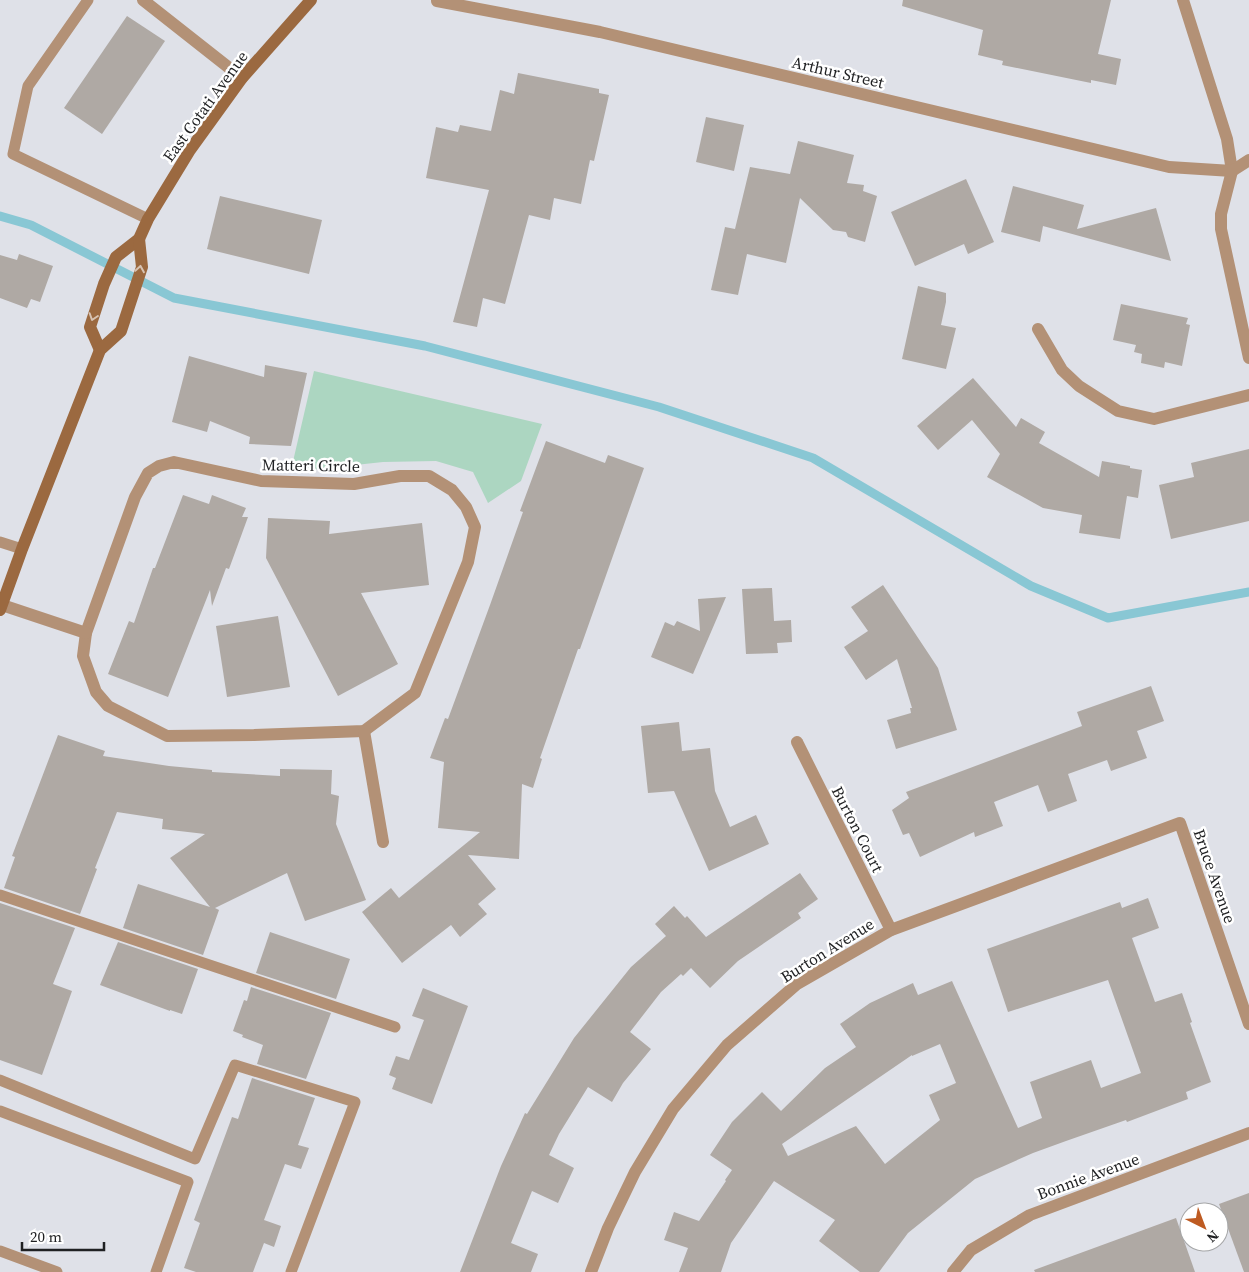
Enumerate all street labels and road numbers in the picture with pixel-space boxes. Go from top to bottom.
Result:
street label: East Cotati Avenue [157,46,253,166]
street label: Arthur Street [790,51,887,93]
street label: Matteri Circle [262,453,360,477]
street label: Burton Court [827,782,889,877]
street label: Bruce Avenue [1189,826,1241,926]
street label: Burton Avenue [776,913,878,987]
street label: Bonnie Avenue [1034,1147,1142,1205]

